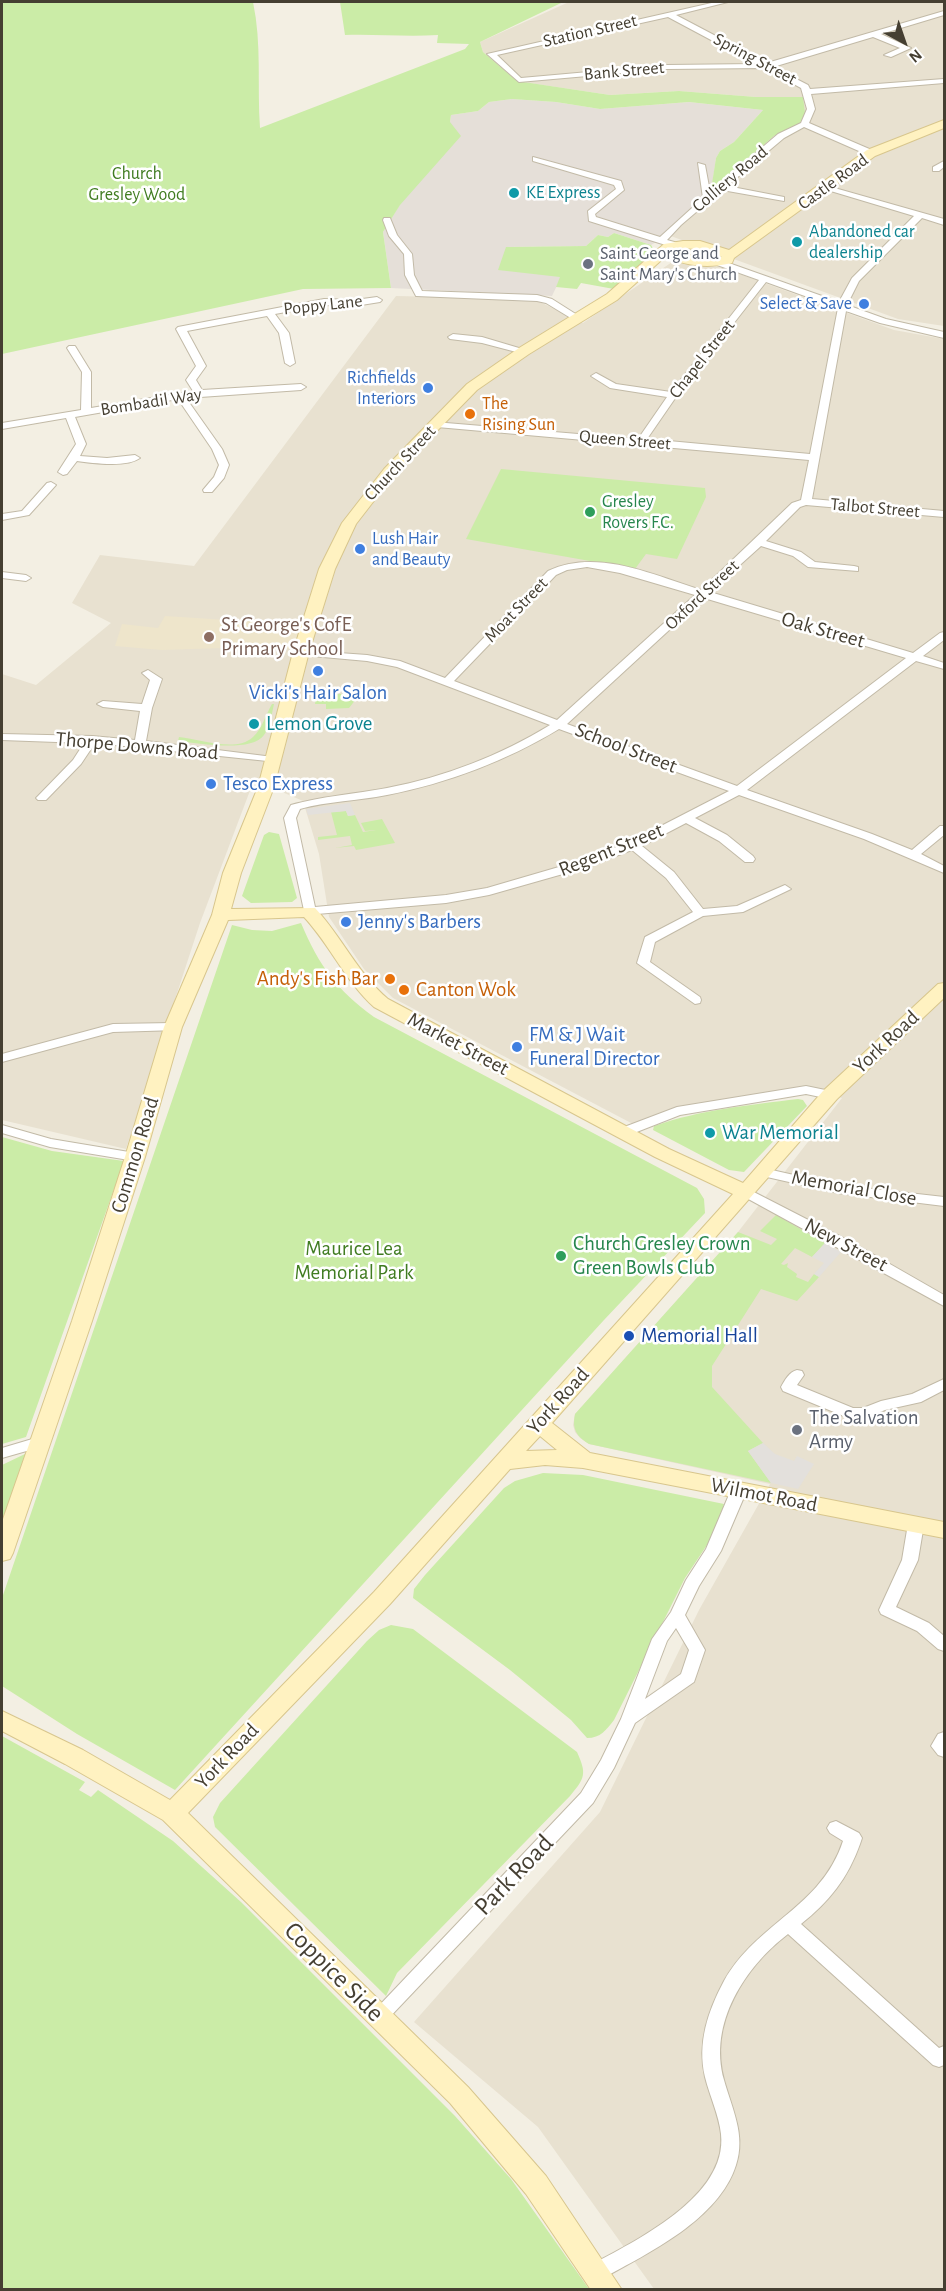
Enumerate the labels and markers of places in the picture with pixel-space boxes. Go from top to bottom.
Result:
place label: KE Express [526,182,600,204]
marker: KE Express [507,186,521,200]
place label: Abandoned car dealership [809,221,915,264]
marker: Abandoned car dealership [790,235,804,249]
place label: Saint George and Saint Mary's Church [600,243,737,286]
marker: Saint George and Saint Mary's Church [581,257,595,271]
place label: Select & Save [760,293,852,315]
marker: Select & Save [857,297,871,311]
place label: Richfields Interiors [347,367,416,410]
marker: Richfields Interiors [421,381,435,395]
place label: The Rising Sun [482,393,555,436]
marker: The Rising Sun [463,407,477,421]
place label: Gresley Rovers F.C. [602,491,674,534]
marker: Gresley Rovers F.C. [583,505,597,519]
place label: Lush Hair and Beauty [372,528,450,570]
marker: Lush Hair and Beauty [353,542,367,556]
place label: St George's CofE Primary School [221,612,352,662]
marker: St George's CofE Primary School [202,630,216,644]
marker: Vicki's Hair Salon [311,664,325,678]
place label: Vicki's Hair Salon [249,680,387,706]
place label: Lemon Grove [266,711,373,737]
marker: Lemon Grove [247,717,261,731]
place label: Tesco Express [223,771,333,797]
marker: Tesco Express [204,777,218,791]
place label: Jenny's Barbers [358,909,481,935]
marker: Jenny's Barbers [339,915,353,929]
place label: Andy's Fish Bar [257,966,378,992]
marker: Andy's Fish Bar [383,972,397,986]
place label: Canton Wok [416,977,516,1003]
marker: Canton Wok [397,983,411,997]
place label: FM & J Wait Funeral Director [529,1022,660,1072]
marker: FM & J Wait Funeral Director [510,1040,524,1054]
place label: War Memorial [722,1120,839,1146]
marker: War Memorial [703,1126,717,1140]
place label: Church Gresley Crown Green Bowls Club [573,1231,751,1281]
marker: Church Gresley Crown Green Bowls Club [554,1249,568,1263]
place label: Memorial Hall [641,1323,758,1349]
marker: Memorial Hall [622,1329,636,1343]
place label: The Salvation Army [809,1405,918,1455]
marker: The Salvation Army [790,1423,804,1437]

